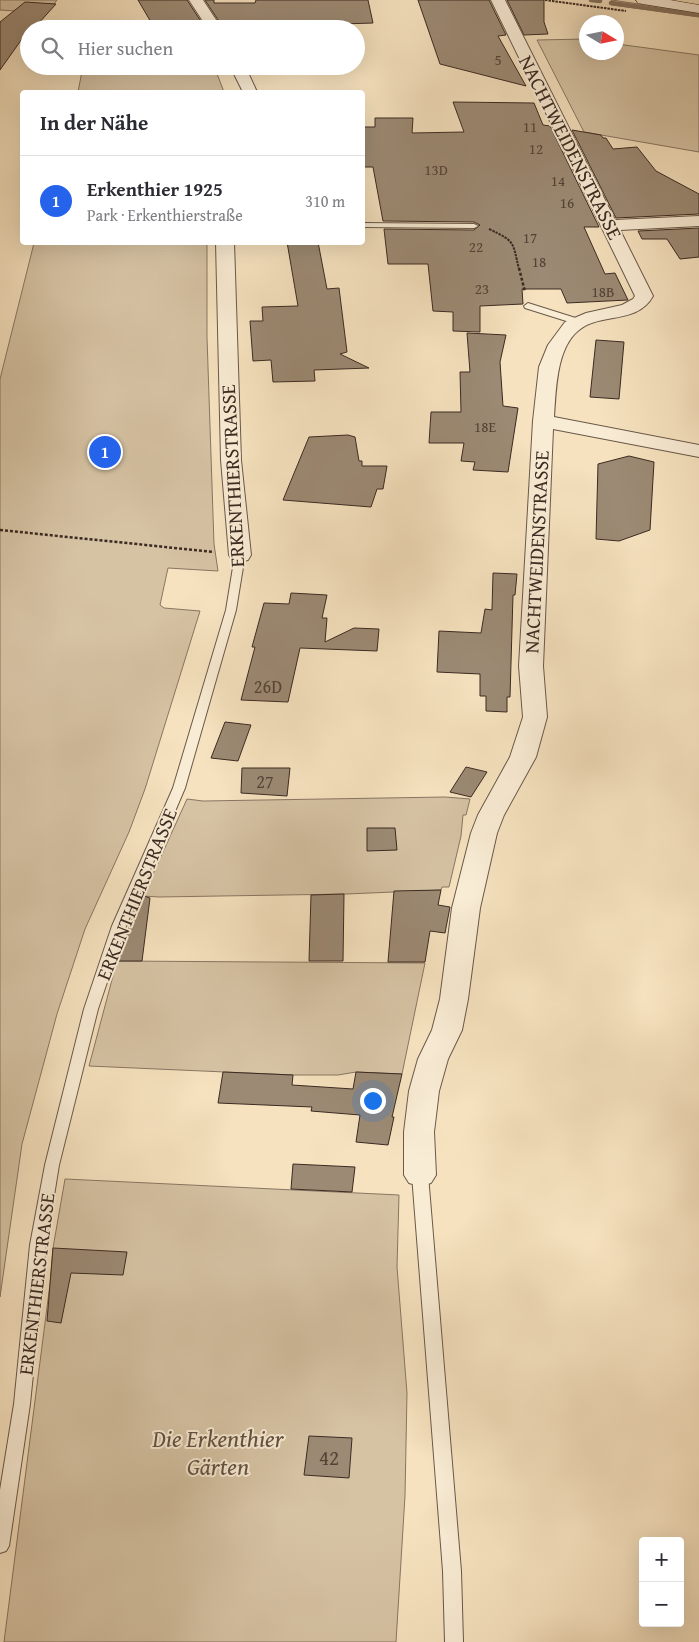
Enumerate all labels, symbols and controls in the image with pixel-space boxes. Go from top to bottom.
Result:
north arrow [579,15,624,60]
search box [20,20,365,75]
icon: search [38,34,66,62]
text: Hier suchen [78,34,173,62]
house number: 5 [494,49,502,70]
street label: NACHTWEIDENSTRASSE [512,50,630,244]
text: In der Nähe [40,107,148,138]
house number: 11 [523,116,537,137]
house number: 12 [529,138,543,159]
house number: 13D [424,159,448,180]
house number: 14 [551,170,565,191]
text: Erkenthier 1925 [87,175,223,203]
text: 1 [52,189,60,213]
text: 310 m [305,189,345,213]
house number: 16 [560,192,574,213]
text: Park · Erkenthierstraße [87,203,243,227]
house number: 17 [523,227,537,248]
house number: 22 [469,236,483,257]
house number: 18 [532,251,546,272]
house number: 23 [475,278,489,299]
house number: 18B [592,281,614,302]
street label: ERKENTHIERSTRASSE [213,384,251,568]
house number: 18E [474,416,496,437]
pin: 1 [89,433,121,471]
street label: NACHTWEIDENSTRASSE [516,450,556,654]
house number: 26D [254,673,282,700]
house number: 27 [256,768,274,795]
street label: ERKENTHIERSTRASSE [88,804,184,984]
your location [360,1088,386,1114]
street label: ERKENTHIERSTRASSE [10,1191,62,1377]
park label: Die Erkenthier Gärten [151,1421,285,1484]
house number: 42 [319,1442,339,1473]
map controls [639,1537,684,1627]
button: + [639,1537,684,1582]
button: − [639,1582,684,1627]

